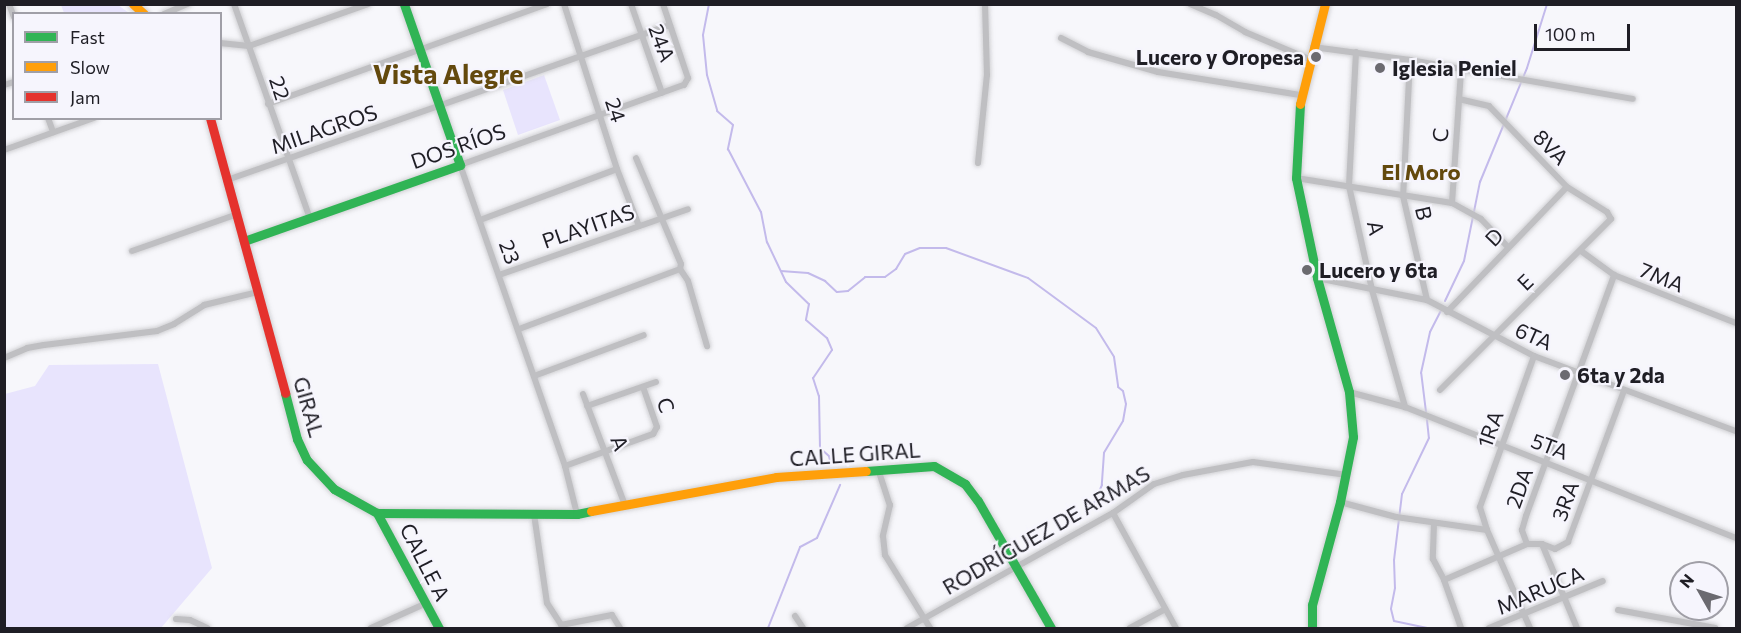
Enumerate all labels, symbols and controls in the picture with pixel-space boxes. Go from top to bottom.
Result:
legend [12,12,222,120]
scale bar [1537,12,1633,50]
street label: 24A [644,21,680,65]
text: 100 m [1545,23,1595,45]
text: Fast [70,26,105,48]
place label: Lucero y Oropesa [1136,44,1304,70]
marker: Lucero y Oropesa [1309,50,1323,64]
place label: Iglesia Peniel [1392,55,1517,81]
text: Slow [70,56,110,78]
district label: Vista Alegre [373,58,523,90]
marker: Iglesia Peniel [1373,61,1387,75]
street label: 22 [264,73,296,103]
text: Jam [70,86,100,108]
street label: 24 [600,95,632,125]
street label: MILAGROS [268,99,380,159]
street label: DOS RÍOS [407,118,509,174]
street label: 8VA [1528,124,1574,170]
street label: C [1427,127,1453,143]
district label: El Moro [1381,159,1461,185]
street label: PLAYITAS [539,198,637,254]
street label: B [1410,204,1438,222]
street label: A [1362,218,1390,238]
street label: D [1480,223,1508,251]
street label: 23 [494,237,526,267]
place label: Lucero y 6ta [1319,257,1438,283]
street label: 7MA [1636,257,1688,297]
marker: Lucero y 6ta [1300,263,1314,277]
street label: E [1512,269,1538,295]
street label: 6TA [1511,317,1557,355]
place label: 6ta y 2da [1577,362,1665,388]
marker: 6ta y 2da [1558,368,1572,382]
street label: GIRAL [288,374,330,440]
street label: C [652,394,680,416]
street label: 1RA [1472,407,1508,451]
street label: 5TA [1528,427,1572,465]
street label: A [606,432,634,454]
street label: CALLE GIRAL [789,437,921,471]
street label: RODRÍGUEZ DE ARMAS [938,460,1154,600]
street label: 2DA [1500,464,1538,512]
street label: 3RA [1546,478,1584,524]
street label: CALLE A [395,519,455,605]
street label: MARUCA [1493,560,1587,620]
north arrow [1669,561,1729,621]
text: N [1675,570,1697,591]

